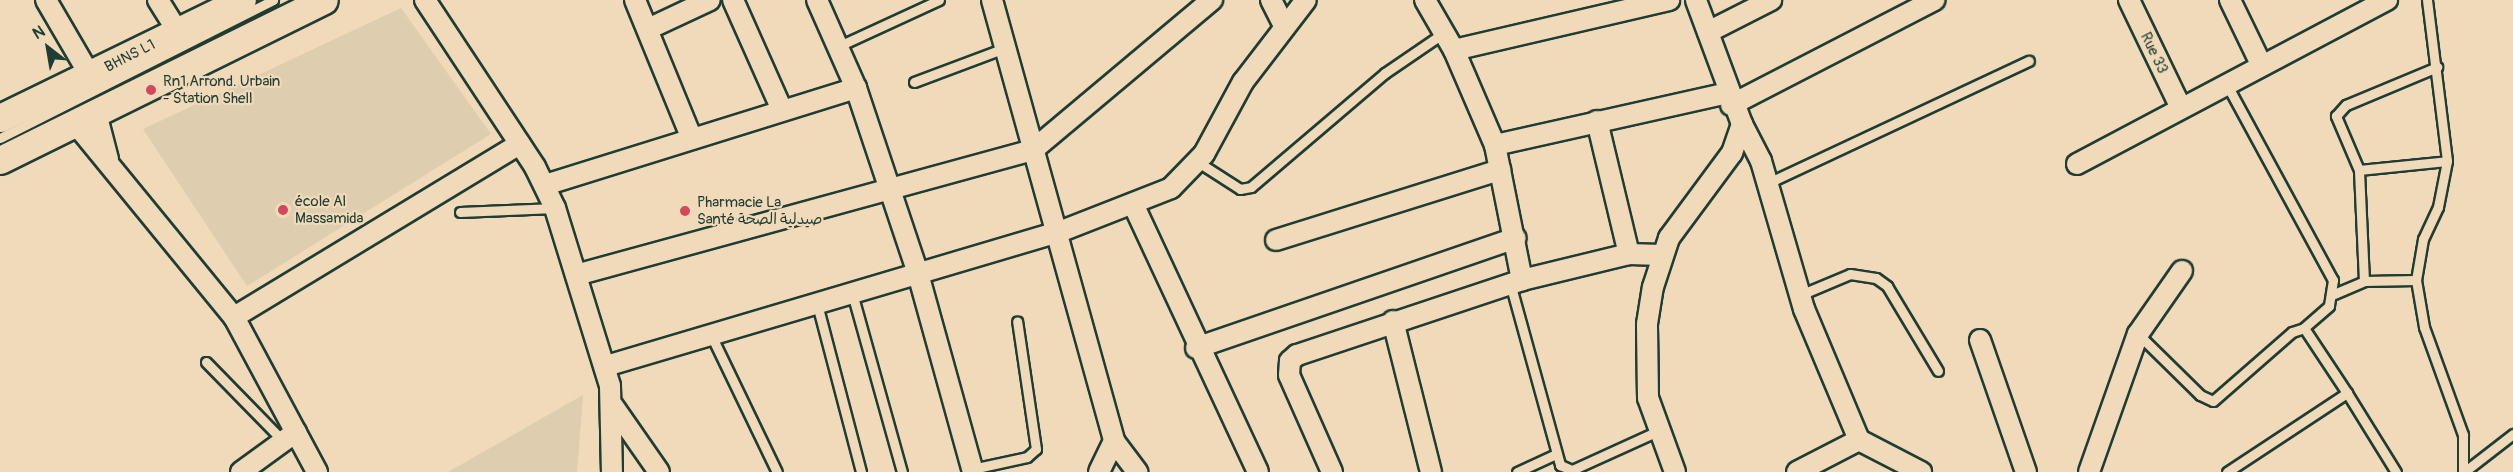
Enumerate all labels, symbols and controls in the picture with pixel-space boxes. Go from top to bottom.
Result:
north arrow [18,18,78,78]
text: N [29,21,49,44]
street label: Rue 33 [2136,29,2172,77]
street label: BHNS L1 [102,36,158,76]
place label: Rn1 Arrond. Urbain - Station Shell [163,72,280,107]
marker: Rn1 Arrond. Urbain - Station Shell [144,83,158,97]
place label: école Al Massamida [295,192,363,227]
place label: Pharmacie La Santé صيدلية الصحة [697,193,822,228]
marker: école Al Massamida [276,203,290,217]
marker: Pharmacie La Santé صيدلية الصحة [678,204,692,218]

